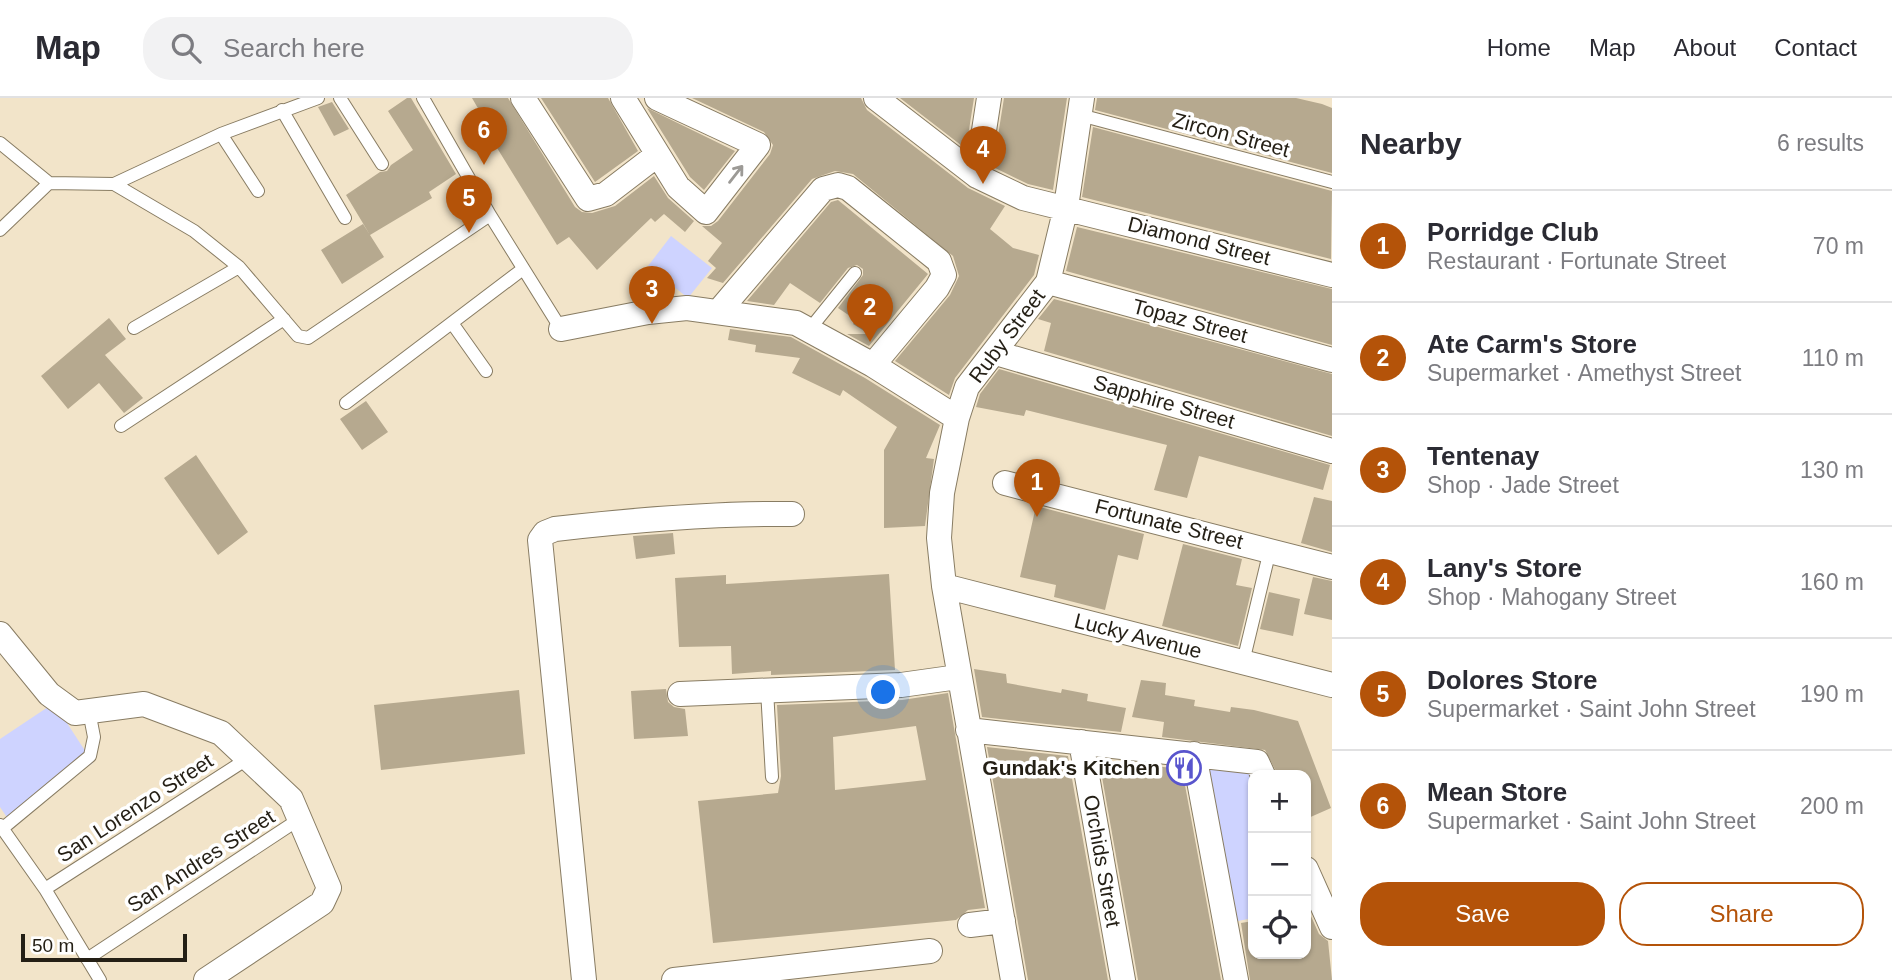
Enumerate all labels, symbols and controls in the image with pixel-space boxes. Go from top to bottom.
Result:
search box [143,17,633,80]
text: Map [35,29,101,66]
icon: search [167,29,205,67]
text: Search here [223,33,365,63]
text: Home [1487,34,1551,61]
text: Map [1589,34,1636,61]
text: About [1674,34,1736,61]
text: Contact [1774,34,1857,61]
pin: 6 [461,107,507,165]
street label: Zircon Street [1170,108,1292,161]
pin: 4 [960,126,1006,184]
text: Nearby [1360,127,1462,160]
text: 6 results [1777,130,1864,156]
one-way arrow [728,165,743,183]
pin: 5 [446,175,492,233]
street label: Diamond Street [1126,212,1273,269]
text: Porridge Club [1427,217,1599,247]
text: 1 [1377,233,1389,259]
text: 70 m [1813,233,1864,259]
text: Restaurant · Fortunate Street [1427,248,1726,274]
pin: 3 [629,266,675,324]
pin: 2 [847,284,893,342]
street label: Ruby Street [964,284,1049,387]
street label: Topaz Street [1130,294,1250,347]
text: Ate Carm's Store [1427,329,1637,359]
text: 2 [1377,345,1389,371]
text: 110 m [1802,345,1864,371]
text: Supermarket · Amethyst Street [1427,360,1741,386]
street label: Sapphire Street [1091,370,1238,433]
text: Tentenay [1427,441,1539,471]
text: 3 [1377,457,1389,483]
text: 130 m [1800,457,1864,483]
pin: 1 [1014,459,1060,517]
text: Shop · Jade Street [1427,472,1619,498]
street label: Fortunate Street [1093,494,1246,553]
text: Lany's Store [1427,553,1582,583]
text: 4 [1377,569,1389,595]
text: 160 m [1800,569,1864,595]
text: Shop · Mahogany Street [1427,584,1676,610]
street label: Lucky Avenue [1072,609,1204,662]
text: Dolores Store [1427,665,1598,695]
your location [866,675,900,709]
text: 5 [1377,681,1389,707]
text: 190 m [1800,681,1864,707]
text: Supermarket · Saint John Street [1427,696,1756,722]
street label: San Lorenzo Street [53,749,217,867]
restaurant icon: Gundak's Kitchen [1165,749,1203,787]
place label: Gundak's Kitchen [982,756,1160,779]
map controls [1248,770,1311,959]
button: + [1248,770,1311,833]
text: Mean Store [1427,777,1567,807]
street label: Orchids Street [1080,793,1125,929]
text: 6 [1377,793,1389,819]
text: 200 m [1800,793,1864,819]
street label: San Andres Street [123,804,279,917]
text: Supermarket · Saint John Street [1427,808,1756,834]
button: − [1248,833,1311,896]
button: Save [1360,882,1605,946]
button: Share [1619,882,1864,946]
button: locate [1248,896,1311,959]
scale bar [21,931,187,963]
text: 50 m [32,935,74,956]

